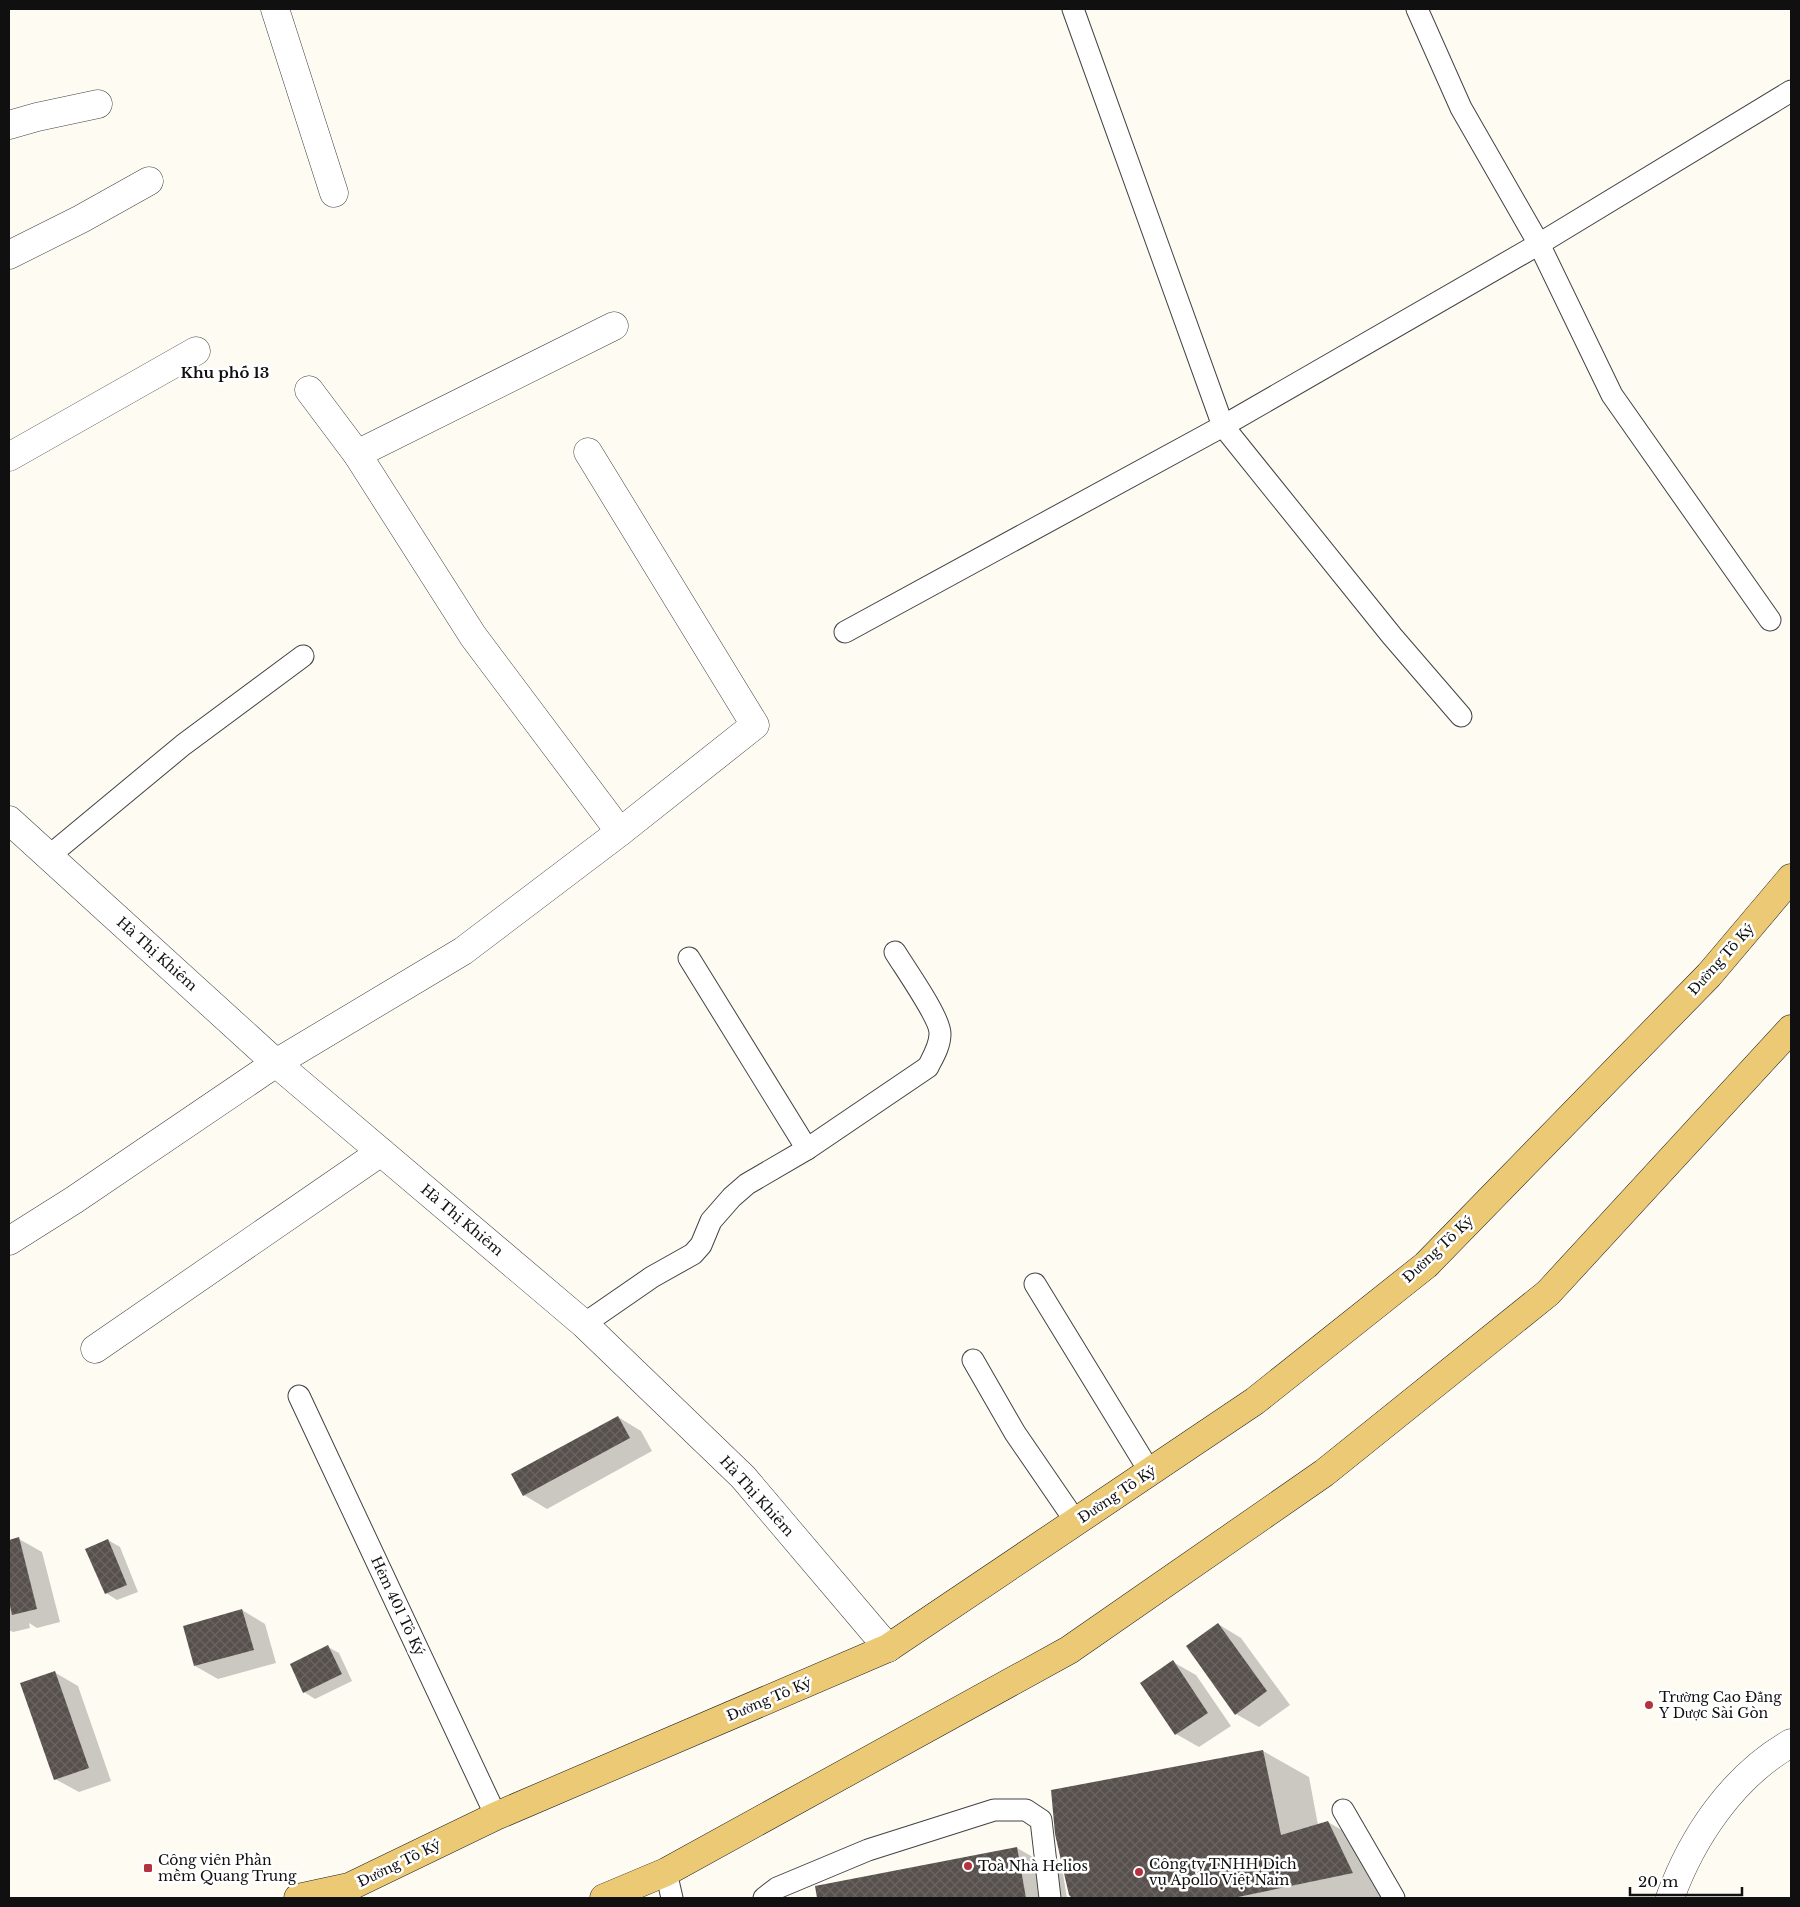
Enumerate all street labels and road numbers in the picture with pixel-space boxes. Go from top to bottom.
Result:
street label: Hà Thị Khiêm [113,913,201,995]
street label: Đường Tô Ký [1684,919,1758,999]
street label: Hà Thị Khiêm [417,1180,507,1260]
street label: Đường Tô Ký [1399,1212,1477,1286]
street label: Hà Thị Khiêm [716,1452,798,1540]
street label: Đường Tô Ký [1075,1461,1160,1527]
street label: Hẻm 401 Tô Ký [367,1553,429,1659]
street label: Đường Tô Ký [724,1673,814,1725]
street label: Đường Tô Ký [354,1835,444,1891]

